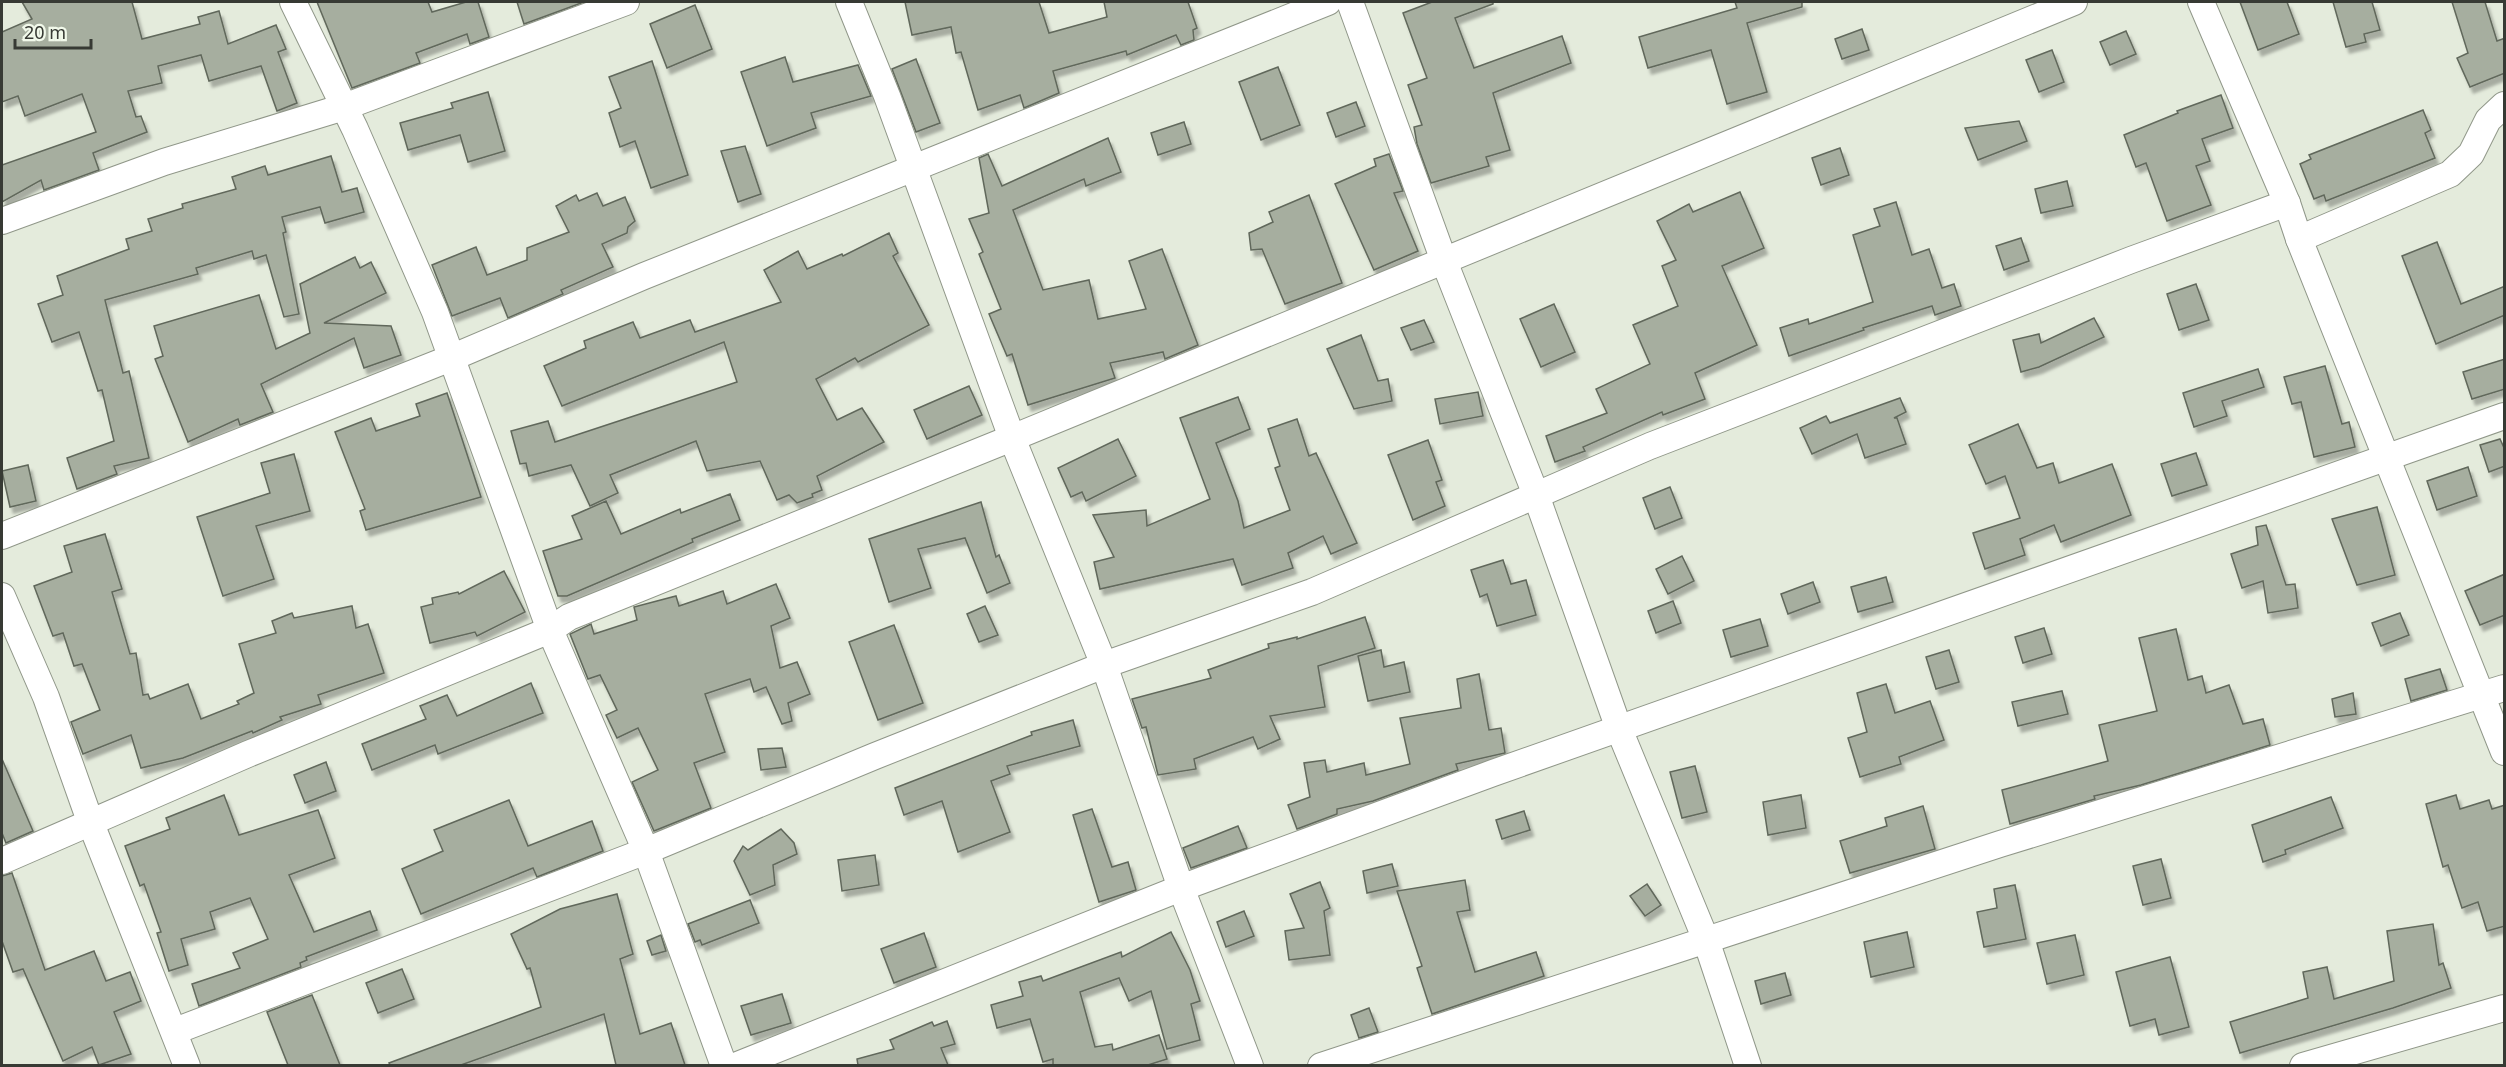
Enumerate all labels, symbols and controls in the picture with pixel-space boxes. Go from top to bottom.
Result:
scale bar [15,12,92,50]
text: 20 m [24,20,66,44]

